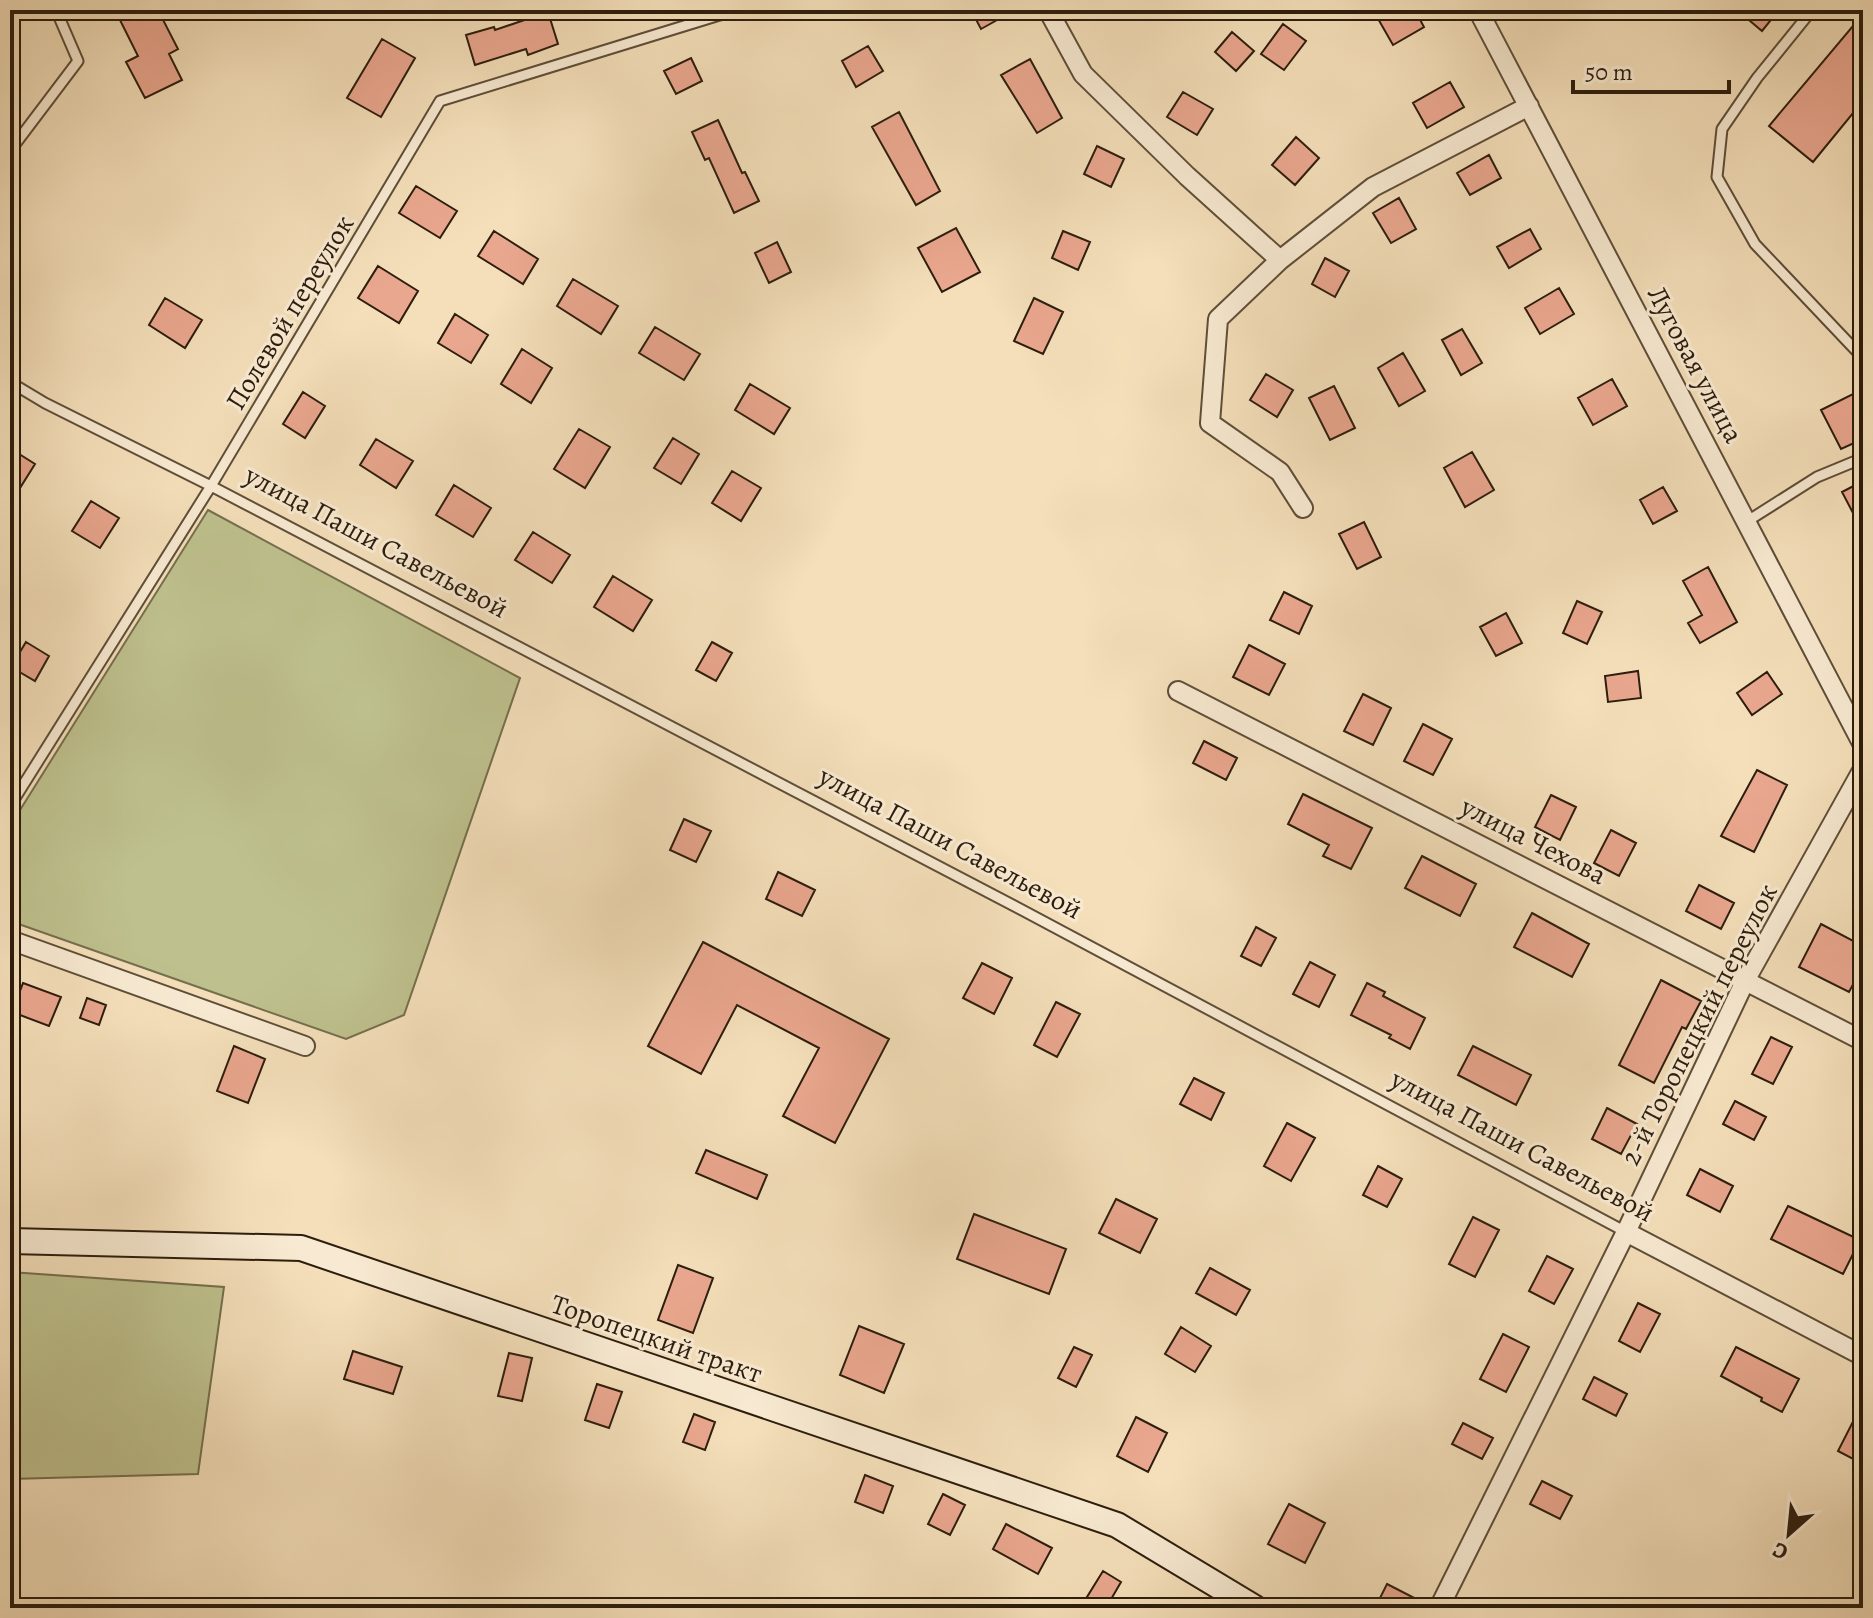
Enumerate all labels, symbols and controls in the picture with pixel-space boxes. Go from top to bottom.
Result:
scale bar [1573,44,1729,94]
text: 50 m [1585,56,1633,88]
street label: Полевой переулок [217,208,363,417]
street label: Луговая улица [1638,279,1752,450]
street label: улица Паши Савельевой [237,456,515,628]
street label: улица Паши Савельевой [811,757,1089,929]
street label: улица Чехова [1453,787,1613,894]
street label: 2-й Торопецкий переулок [1611,877,1786,1172]
street label: улица Паши Савельевой [1383,1060,1661,1232]
street label: Торопецкий тракт [546,1285,767,1393]
north arrow [1749,1494,1829,1574]
text: С [1768,1534,1793,1567]

